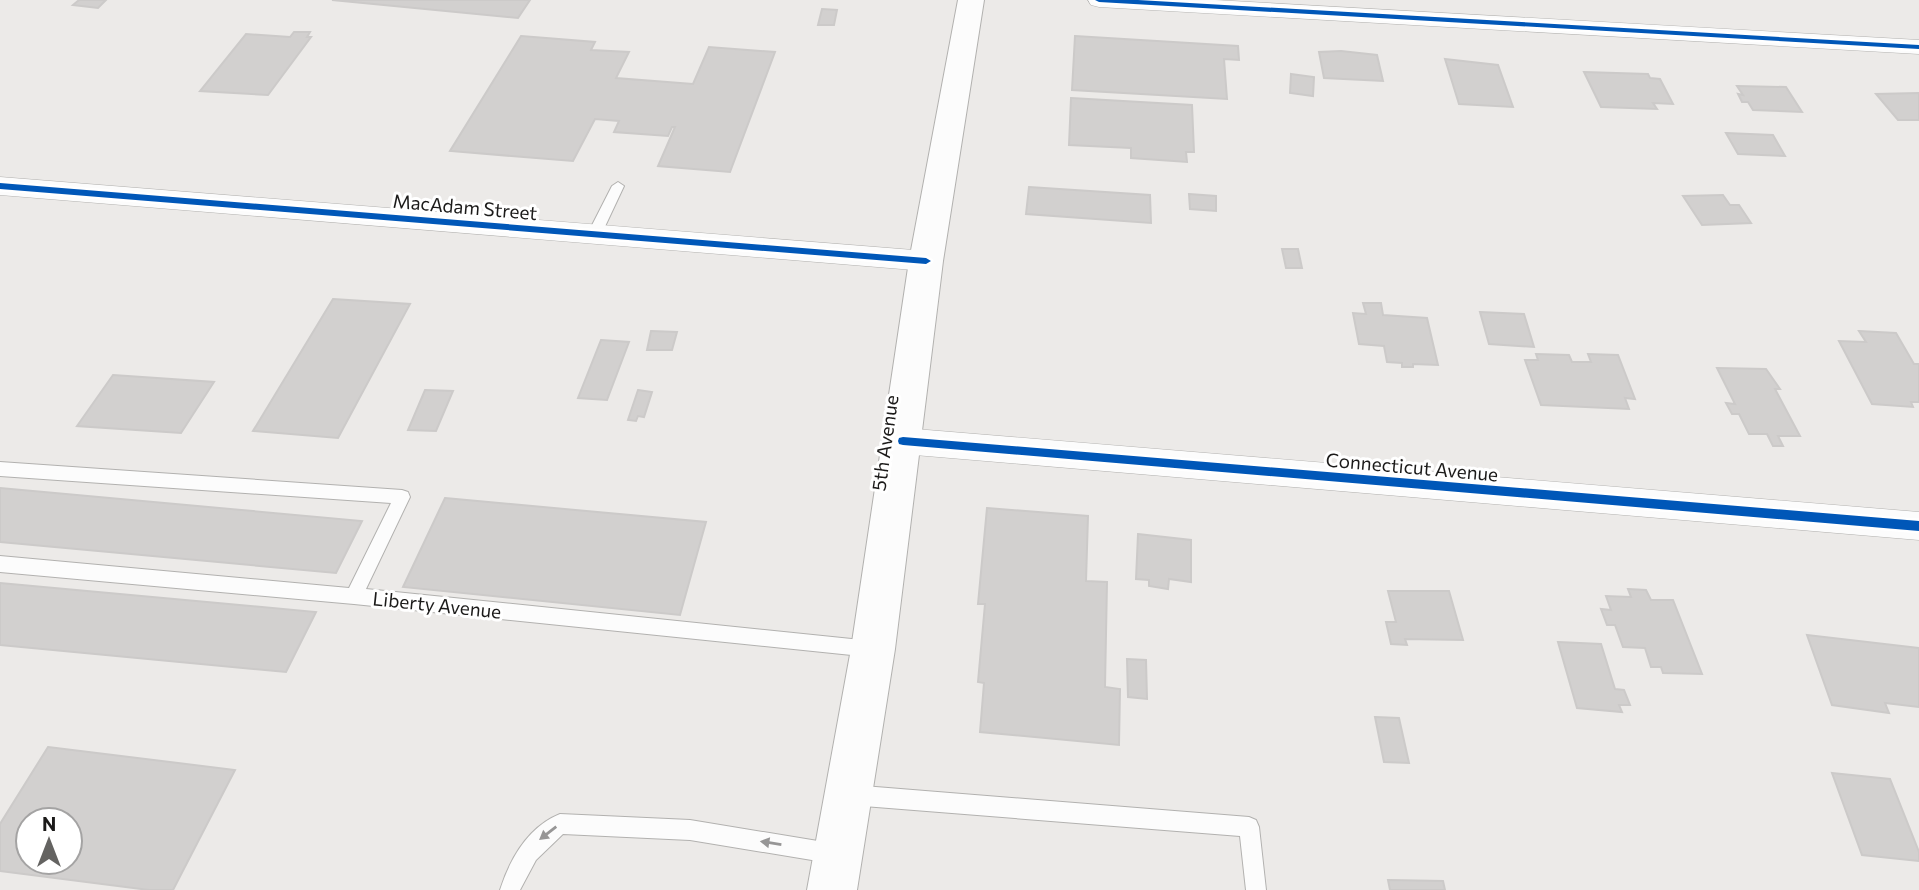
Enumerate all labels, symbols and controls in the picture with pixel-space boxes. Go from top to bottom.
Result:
street label: MacAdam Street [392,189,538,224]
street label: 5th Avenue [866,394,903,492]
street label: Connecticut Avenue [1325,448,1499,485]
street label: Liberty Avenue [372,586,503,623]
north arrow [14,806,84,876]
text: N [42,812,56,835]
one-way arrow [539,826,557,841]
one-way arrow [759,837,781,848]

